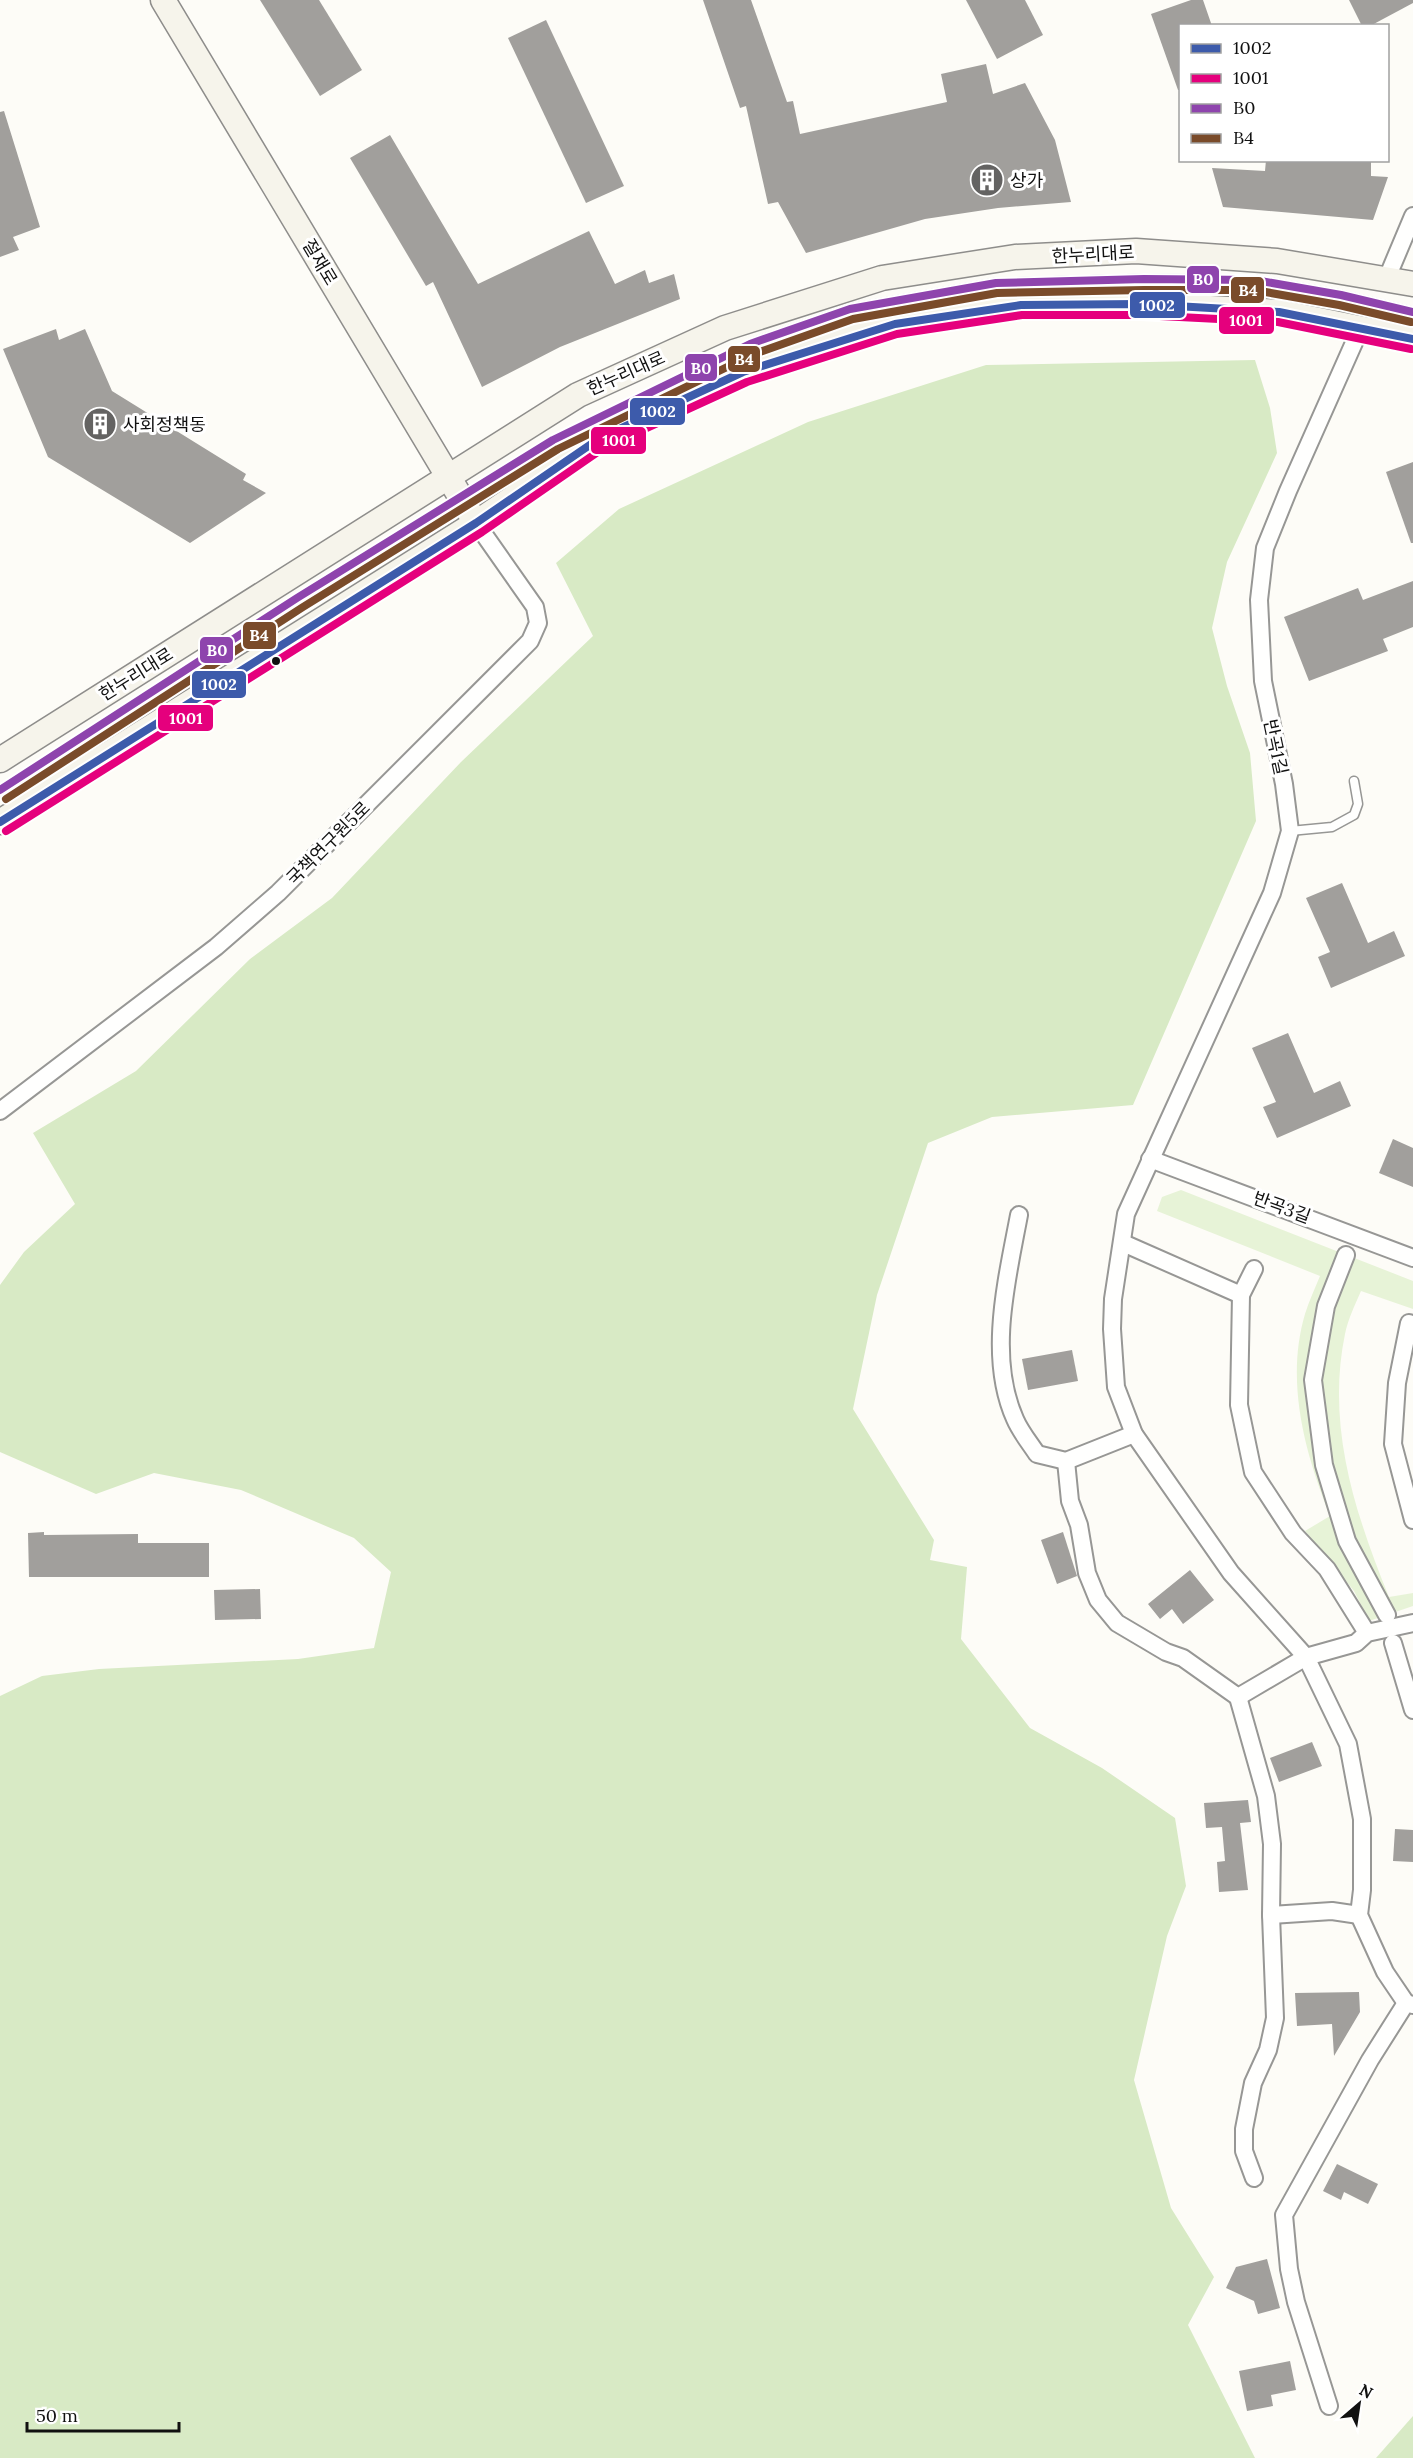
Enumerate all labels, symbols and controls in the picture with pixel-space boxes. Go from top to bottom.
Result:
legend [1179,24,1389,162]
text: 1002 [1233,36,1271,59]
text: 1001 [1233,66,1268,89]
text: B0 [1233,96,1255,119]
text: B4 [1233,126,1254,149]
building icon: 상가 [969,162,1005,198]
place label: 상가 [1010,169,1044,192]
street label: 절재로 [297,235,343,289]
street label: 한누리대로 [1051,240,1135,268]
line badge: B0 [1186,265,1220,294]
text: B0 [1193,269,1213,289]
line badge: B4 [1230,276,1265,304]
text: B4 [1238,280,1258,300]
line badge: 1002 [1129,291,1186,319]
text: 1002 [1139,295,1175,315]
line badge: 1001 [1218,306,1275,335]
text: 1001 [1229,310,1263,330]
line badge: B4 [727,345,761,373]
street label: 한누리대로 [583,346,669,400]
text: B4 [734,349,754,369]
line badge: B0 [684,353,718,382]
text: B0 [691,358,711,378]
line badge: 1002 [629,397,686,426]
text: 1002 [640,401,676,421]
building icon: 사회정책동 [82,406,118,442]
place label: 사회정책동 [123,413,206,436]
line badge: 1001 [590,426,647,455]
text: 1001 [602,430,636,450]
line badge: B4 [242,621,277,650]
text: B4 [249,625,269,645]
line badge: B0 [199,636,234,664]
text: B0 [207,640,227,660]
street label: 한누리대로 [95,642,177,706]
unlabelled marker [270,655,282,667]
line badge: 1002 [191,670,247,699]
text: 1002 [201,674,237,694]
line badge: 1001 [157,704,214,732]
text: 1001 [169,708,203,728]
street label: 반곡1길 [1259,717,1293,777]
street label: 국책연구원5로 [281,796,375,890]
street label: 반곡3길 [1250,1186,1314,1228]
north arrow [1329,2374,1389,2434]
text: N [1356,2379,1377,2403]
scale bar [27,2395,178,2433]
text: 50 m [36,2404,78,2427]

